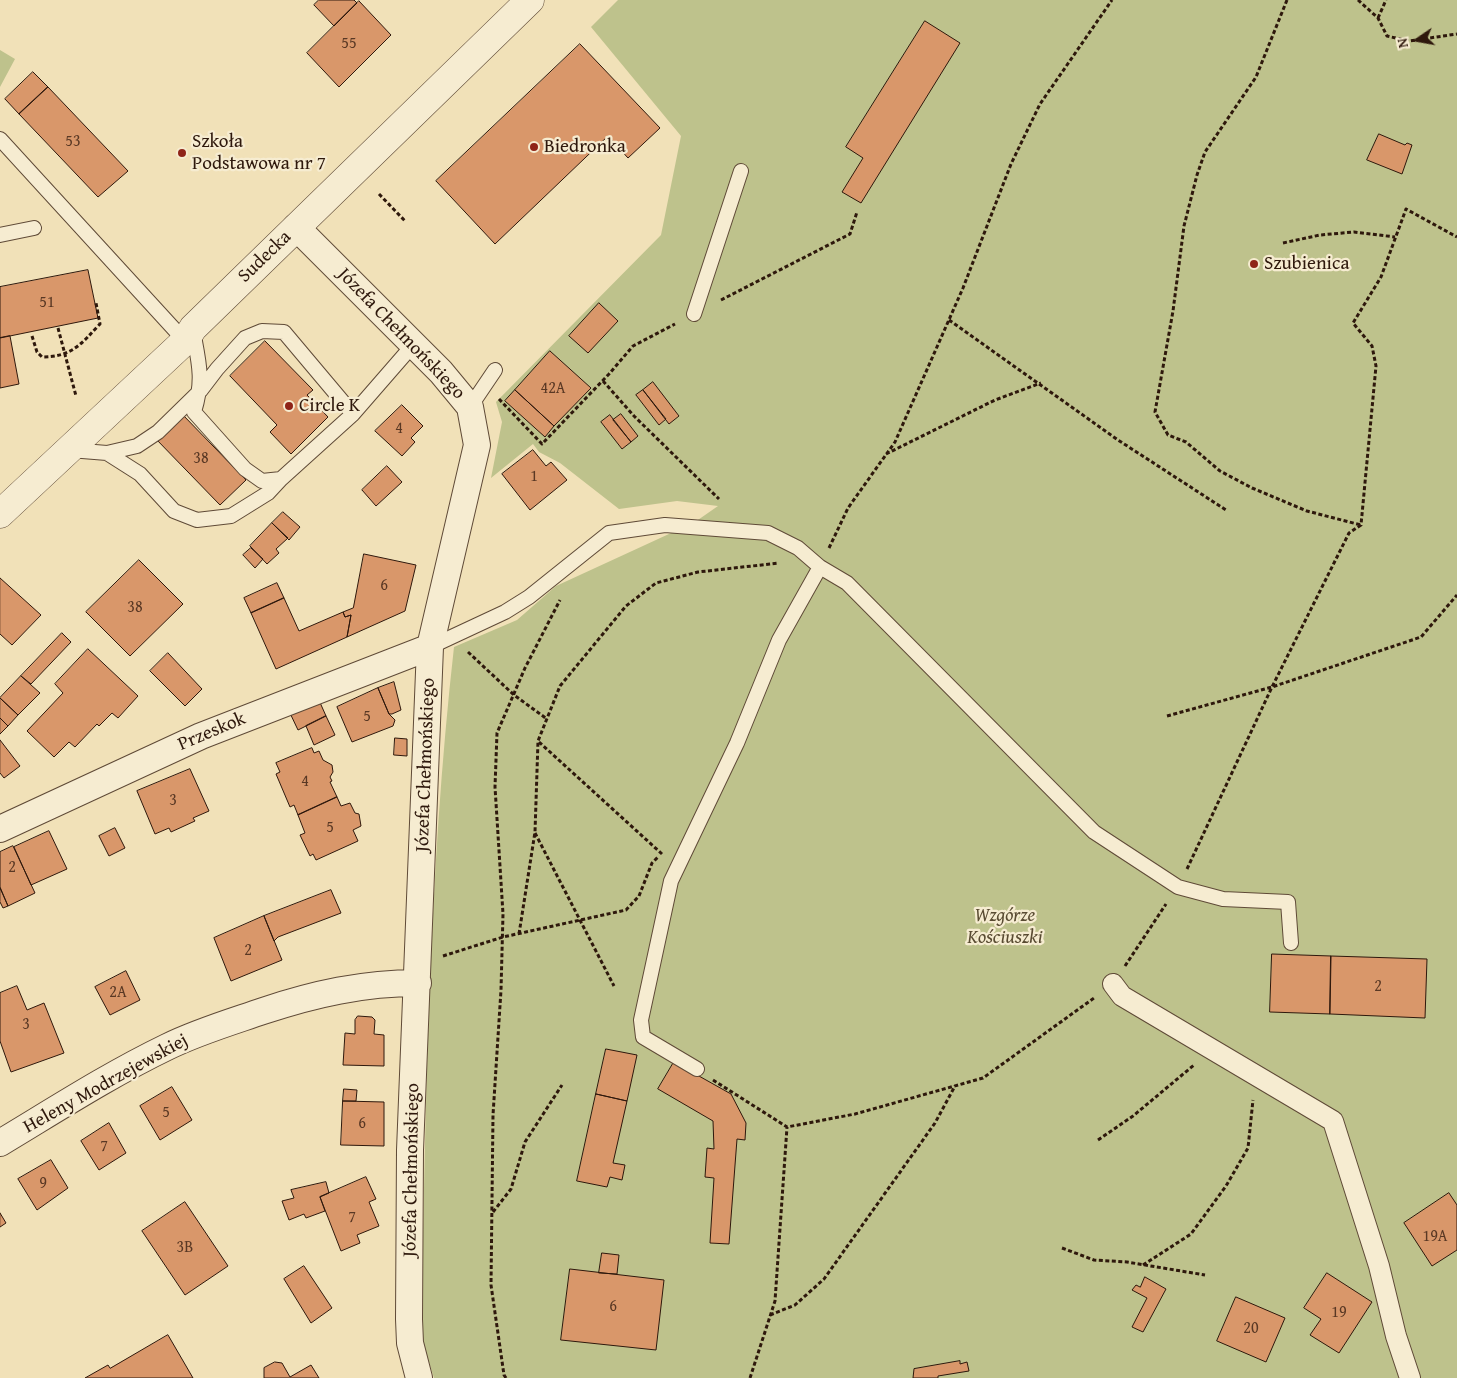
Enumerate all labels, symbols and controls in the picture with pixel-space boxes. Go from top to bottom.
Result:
north arrow [1392,15,1442,65]
house number: 55 [341,34,357,54]
text: N [1392,36,1413,50]
place label: Szkoła Podstawowa nr 7 [192,131,326,175]
house number: 53 [65,132,81,152]
place label: Biedronka [544,136,626,158]
marker: Biedronka [528,141,540,153]
marker: Szkoła Podstawowa nr 7 [176,147,188,159]
street label: Sudecka [234,226,296,288]
place label: Szubienica [1264,253,1349,275]
marker: Szubienica [1248,258,1260,270]
street label: Józefa Chełmońskiego [332,263,470,405]
house number: 51 [39,293,55,313]
house number: 42A [540,379,566,399]
place label: Circle K [299,395,360,417]
marker: Circle K [283,400,295,412]
house number: 4 [395,419,403,439]
house number: 38 [193,449,209,469]
house number: 1 [530,467,538,487]
house number: 6 [380,576,388,596]
house number: 38 [127,598,143,618]
street label: Józefa Chełmońskiego [412,678,440,852]
house number: 5 [363,707,371,727]
street label: Przeskok [175,708,249,756]
house number: 4 [301,772,309,792]
house number: 3 [169,791,177,811]
house number: 5 [326,818,334,838]
house number: 2 [8,858,16,878]
park label: Wzgórze Kościuszki [967,905,1043,949]
house number: 2 [244,941,252,961]
house number: 2 [1374,977,1382,997]
house number: 2A [109,983,127,1003]
house number: 3 [22,1015,30,1035]
street label: Heleny Modrzejewskiej [20,1029,192,1139]
street label: Józefa Chełmońskiego [399,1083,425,1257]
house number: 5 [162,1103,170,1123]
house number: 6 [358,1114,366,1134]
house number: 7 [100,1137,108,1157]
house number: 9 [39,1174,47,1194]
house number: 7 [348,1208,356,1228]
house number: 19A [1422,1227,1448,1247]
house number: 3B [177,1238,193,1258]
house number: 6 [609,1297,617,1317]
house number: 19 [1331,1303,1347,1323]
house number: 20 [1243,1319,1259,1339]

